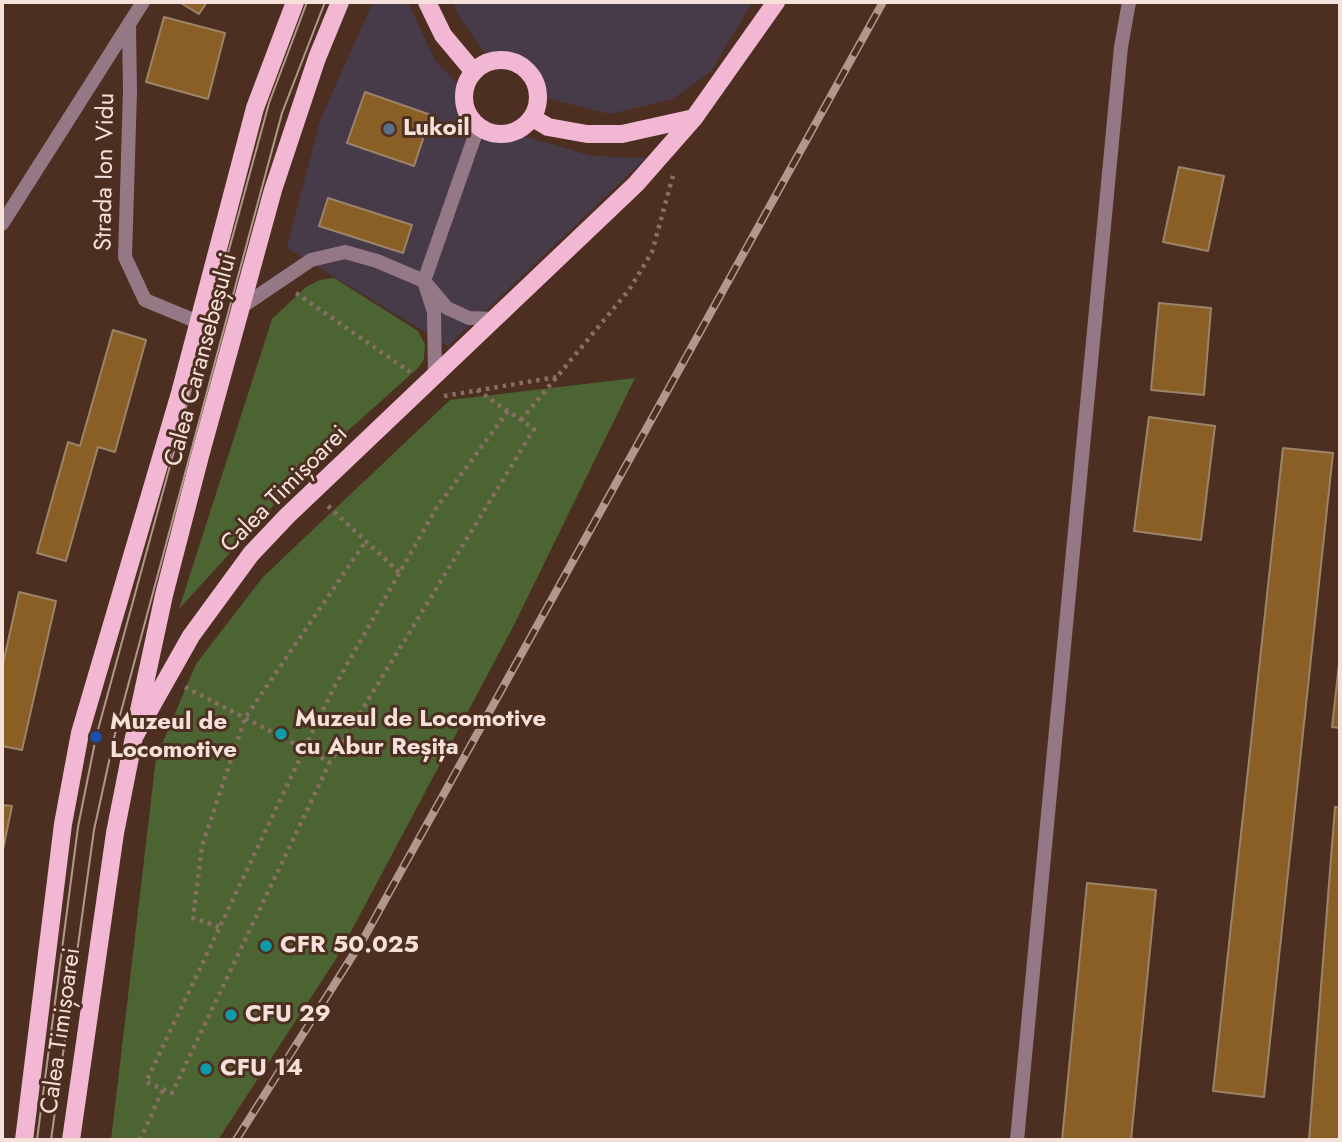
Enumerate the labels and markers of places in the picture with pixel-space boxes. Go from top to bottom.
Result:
place label: Lukoil [403,115,470,143]
marker: Lukoil [381,121,397,137]
place label: Muzeul de Locomotive cu Abur Reșița [295,706,546,762]
place label: Muzeul de Locomotive [110,709,237,765]
marker: Muzeul de Locomotive cu Abur Reșița [273,726,289,742]
marker: Muzeul de Locomotive [88,729,104,745]
place label: CFR 50.025 [280,932,419,960]
marker: CFR 50.025 [258,938,274,954]
place label: CFU 29 [245,1001,331,1029]
marker: CFU 29 [223,1007,239,1023]
place label: CFU 14 [220,1055,303,1083]
marker: CFU 14 [198,1061,214,1077]

